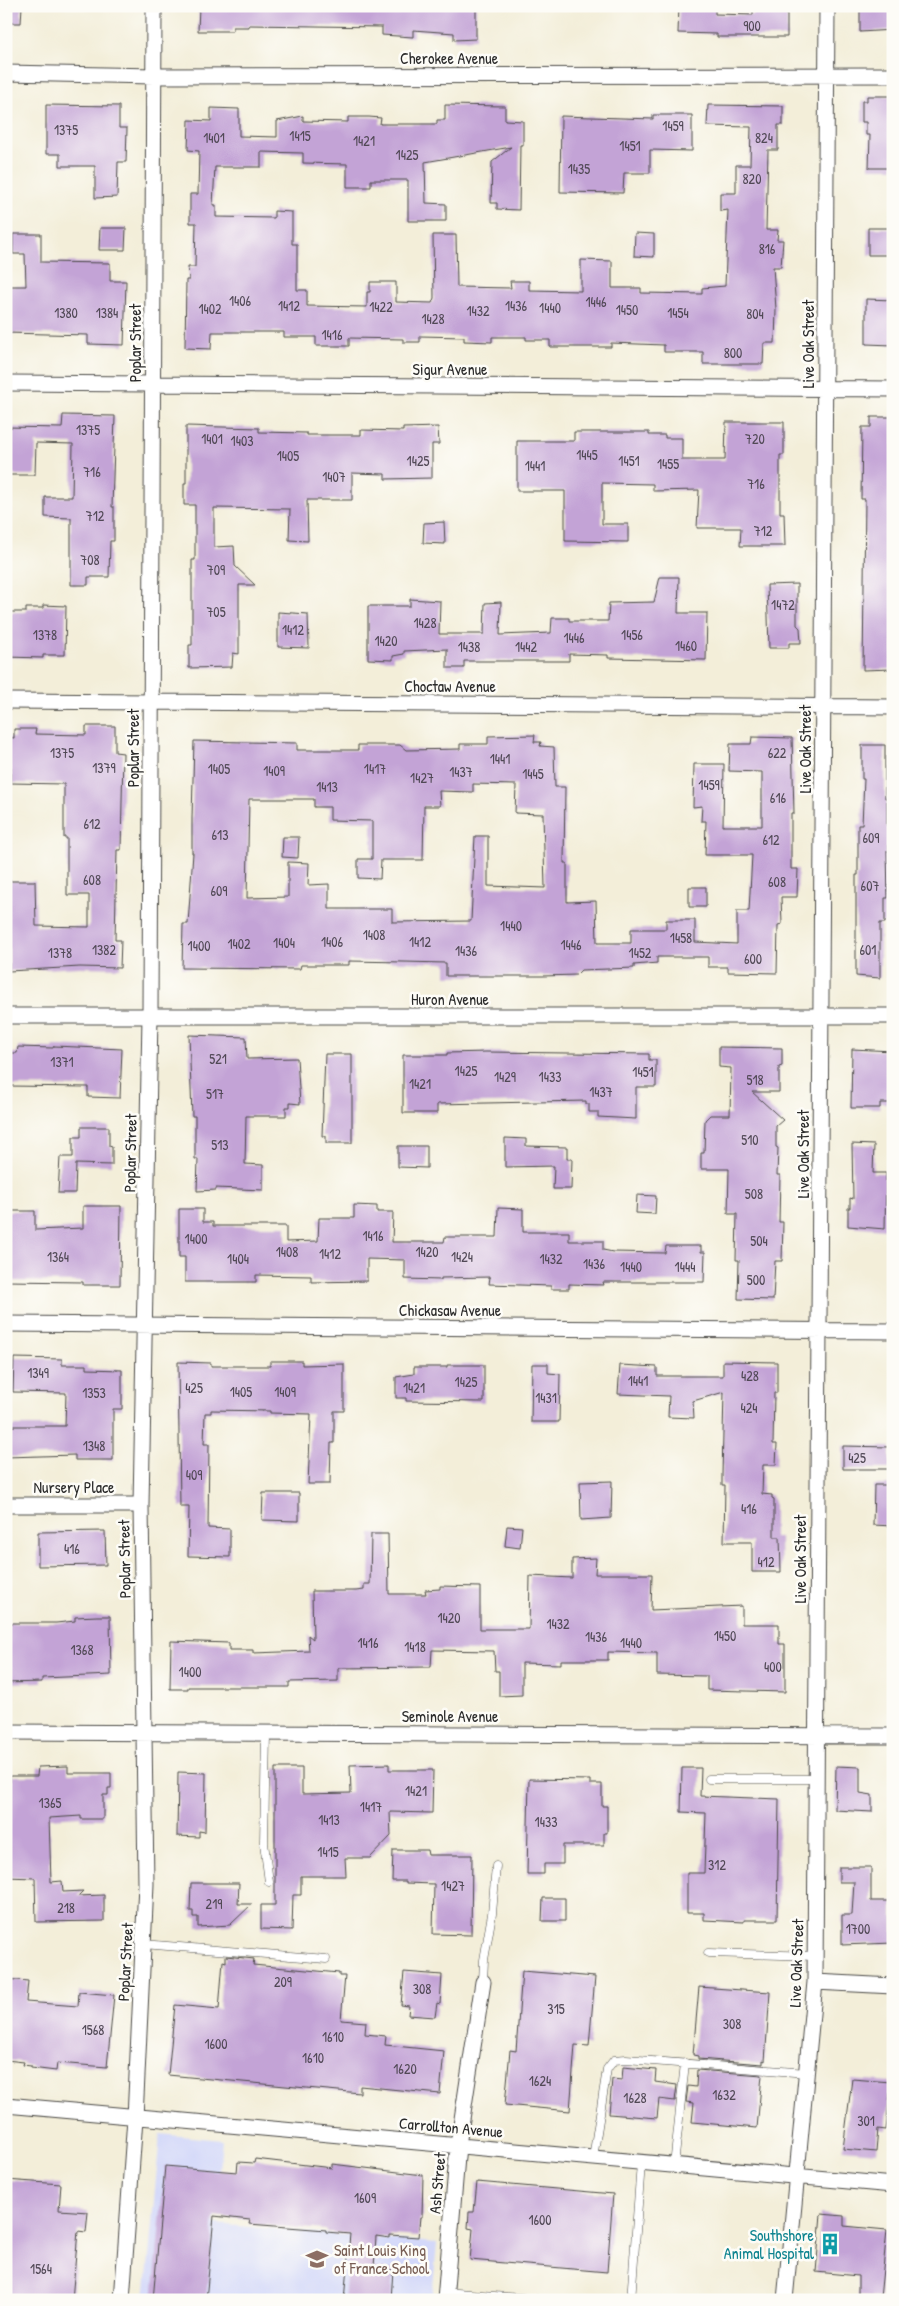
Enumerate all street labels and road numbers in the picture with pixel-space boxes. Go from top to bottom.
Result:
street label: Cherokee Avenue [400,47,499,69]
street label: Live Oak Street [797,299,819,388]
street label: Poplar Street [124,303,146,382]
street label: Sigur Avenue [413,358,488,380]
street label: Choctaw Avenue [404,675,496,697]
street label: Live Oak Street [794,704,816,793]
street label: Poplar Street [122,708,144,787]
street label: Huron Avenue [411,988,490,1010]
street label: Live Oak Street [792,1109,814,1198]
street label: Poplar Street [118,1113,142,1192]
street label: Chickasaw Avenue [399,1299,502,1321]
street label: Nursery Place [33,1476,115,1498]
street label: Live Oak Street [789,1514,811,1603]
street label: Poplar Street [112,1519,136,1598]
street label: Seminole Avenue [402,1705,499,1727]
street label: Live Oak Street [783,1918,809,2008]
street label: Poplar Street [112,1922,138,2002]
street label: Carrollton Avenue [398,2112,504,2143]
street label: Ash Street [423,2151,451,2215]

